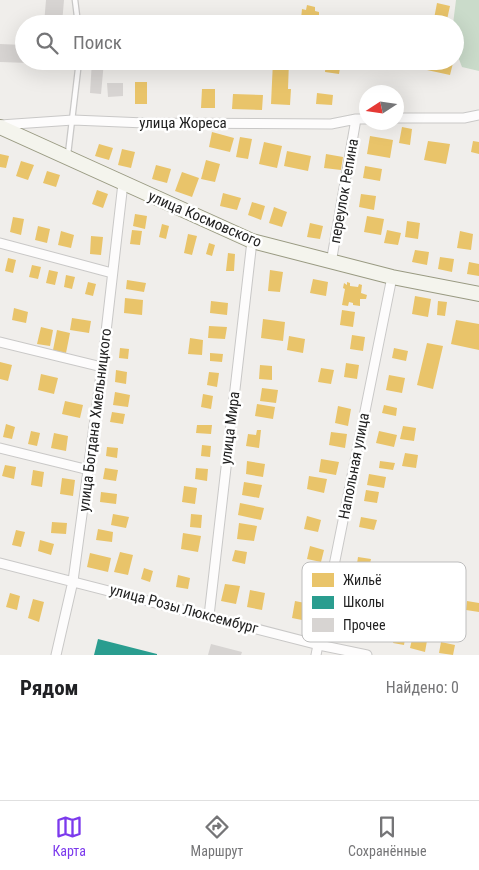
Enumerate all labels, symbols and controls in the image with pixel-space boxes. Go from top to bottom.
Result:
search box [15,15,464,70]
icon: search [33,29,61,57]
text: Поиск [73,31,122,54]
north arrow [359,85,404,130]
street label: улица Жореса [139,114,227,132]
street label: переулок Репина [326,137,362,245]
street label: улица Космовского [145,187,265,251]
street label: улица Богдана Хмельницкого [75,327,115,513]
street label: улица Мира [217,391,243,465]
street label: Напольная улица [335,411,373,521]
legend [302,562,466,642]
text: Жильё [343,572,382,588]
street label: улица Розы Люксембург [108,581,261,638]
text: Школы [343,594,385,610]
text: Прочее [343,617,386,633]
text: Рядом [20,676,79,700]
text: Найдено: 0 [386,678,459,697]
tab: Карта [52,813,86,859]
tab: Маршрут [191,813,243,859]
tab: Сохранённые [348,813,427,859]

